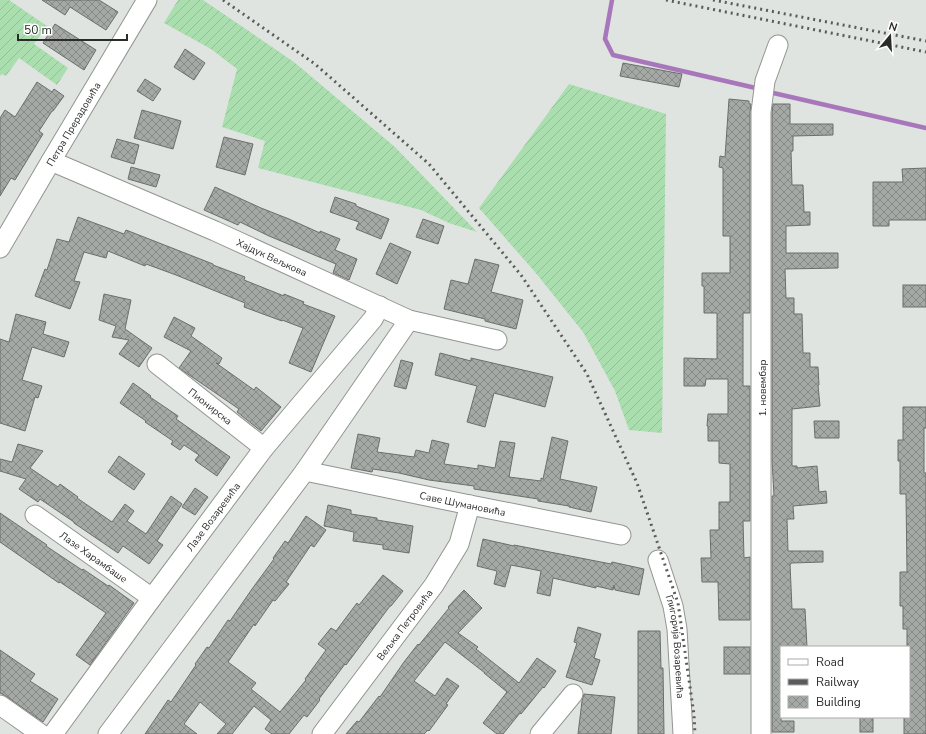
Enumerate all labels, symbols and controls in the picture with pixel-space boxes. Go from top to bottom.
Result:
scale bar [18,16,127,42]
north arrow [870,16,910,56]
text: N [887,19,899,35]
text: 50 m [24,22,52,38]
street label: Петра Прерадовића [43,80,104,169]
street label: Хајдук Вељкова [234,236,309,280]
street label: 1. новембар [756,360,770,416]
street label: Пионирска [185,385,235,428]
street label: Лазе Возаревића [183,480,244,554]
street label: Саве Шумановића [418,489,507,520]
street label: Лазе Харамбаше [56,529,130,586]
street label: Вељка Петровића [374,587,436,664]
street label: Глигорија Возаревића [662,593,687,699]
legend [780,646,910,718]
text: Road [816,654,844,670]
text: Railway [816,674,860,690]
text: Building [816,694,861,710]

